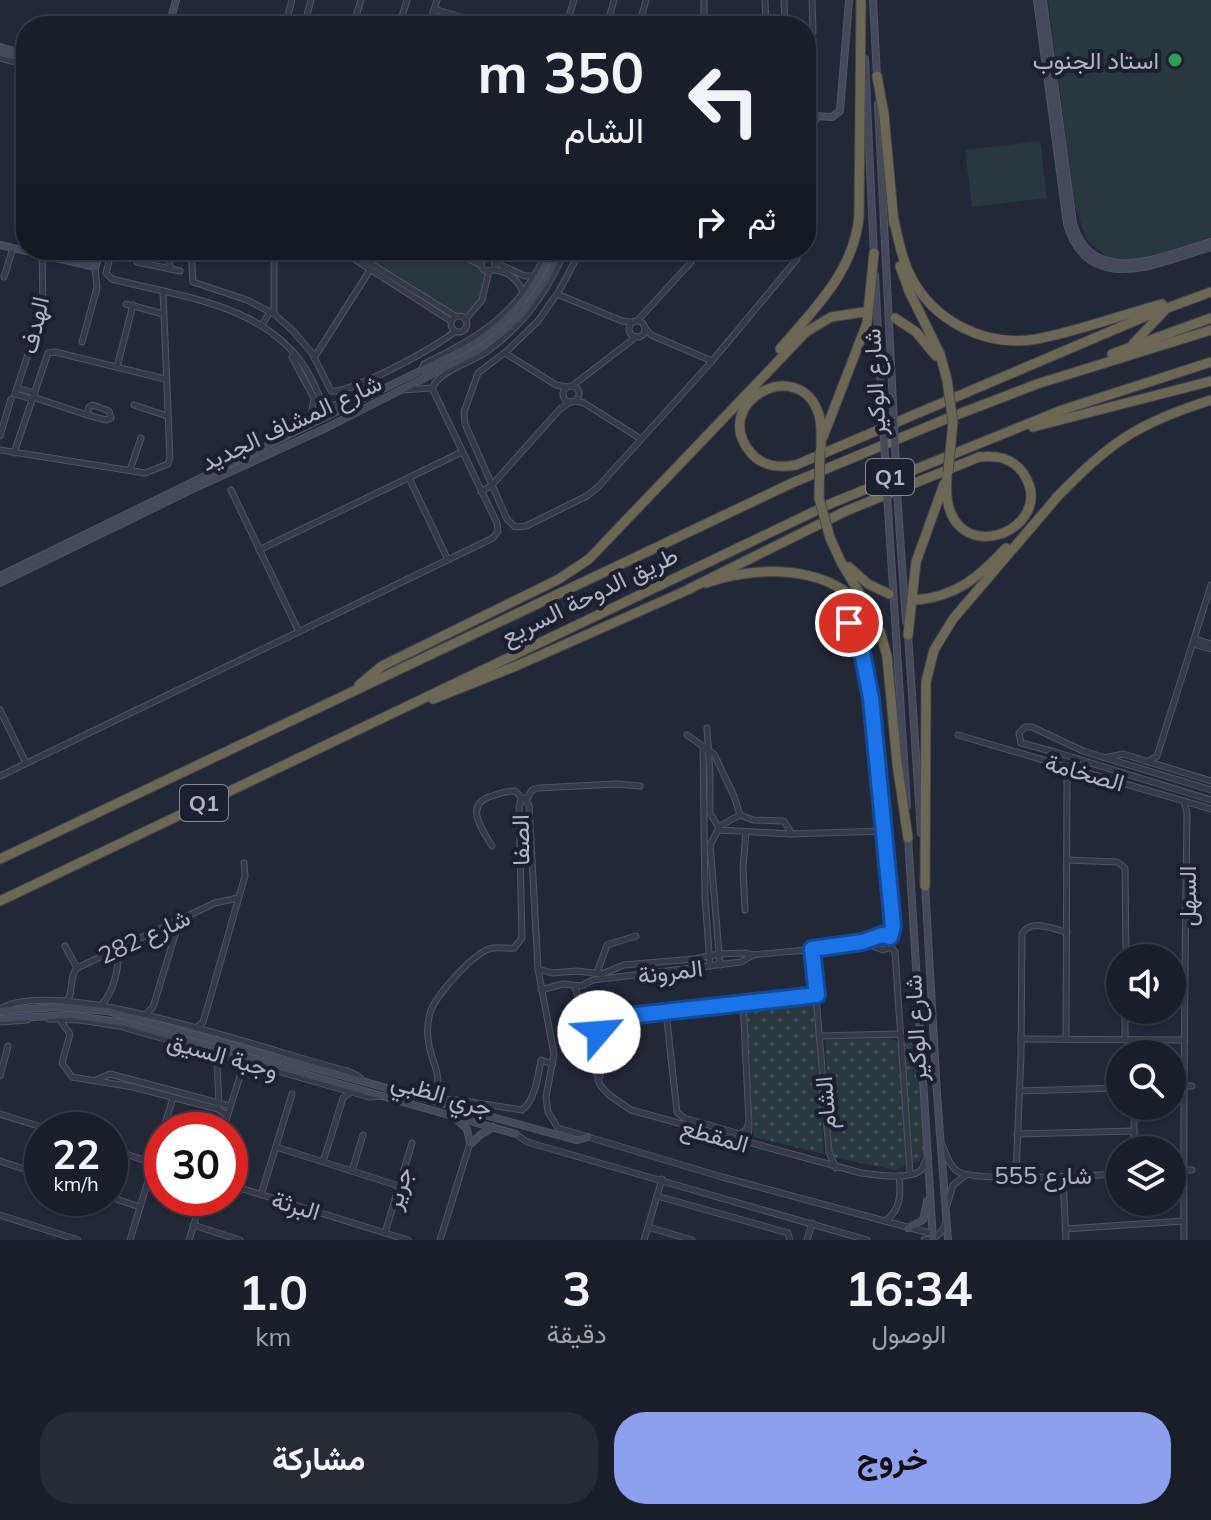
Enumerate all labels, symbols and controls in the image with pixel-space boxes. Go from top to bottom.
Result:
text: 350 m [477,37,644,107]
place label: استاد الجنوب [1033,45,1159,76]
icon: left [672,48,776,152]
marker: استاد الجنوب [1166,51,1184,69]
text: الشام [564,107,644,152]
icon: right [688,200,732,244]
text: ثم [748,200,776,238]
street label: الهدف [13,293,56,357]
street label: شارع الوكير [856,328,894,437]
street label: شارع المشاف الجديد [196,367,387,479]
road number: Q1 [866,459,914,495]
street label: طريق الدوحة السريع [496,539,684,653]
pin [815,589,883,657]
icon: arrive [827,601,871,645]
street label: الصخامة [1042,746,1128,798]
road number: Q1 [180,785,228,821]
street label: الصفا [505,814,535,866]
street label: السهل [1172,866,1203,926]
street label: شارع 282 [93,902,195,972]
map controls [1106,944,1186,1216]
button: sound [1106,944,1186,1024]
street label: المرونة [636,952,704,991]
street label: شارع الوكير [897,974,935,1083]
position arrow [557,990,641,1074]
street label: وجبة السيق [164,1025,282,1086]
button: search [1106,1040,1186,1120]
street label: جري الظبي [387,1065,496,1127]
street label: الشام [808,1075,844,1131]
street label: المقطع [677,1111,752,1162]
speed limit sign: 30 [144,1112,248,1216]
text: 22 [52,1129,100,1179]
button: layers [1106,1136,1186,1216]
street label: شارع 555 [994,1160,1092,1192]
street label: جرير [377,1163,420,1214]
text: km/h [53,1171,99,1196]
street label: البرثة [268,1184,324,1227]
text: 3 [562,1258,591,1318]
text: 16:34 [845,1258,972,1318]
text: 1.0 [239,1262,308,1322]
text: دقيقة [547,1317,607,1350]
text: الوصول [871,1317,946,1350]
text: km [255,1320,291,1353]
button: مشاركة [40,1412,598,1504]
button: خروج [614,1412,1171,1504]

